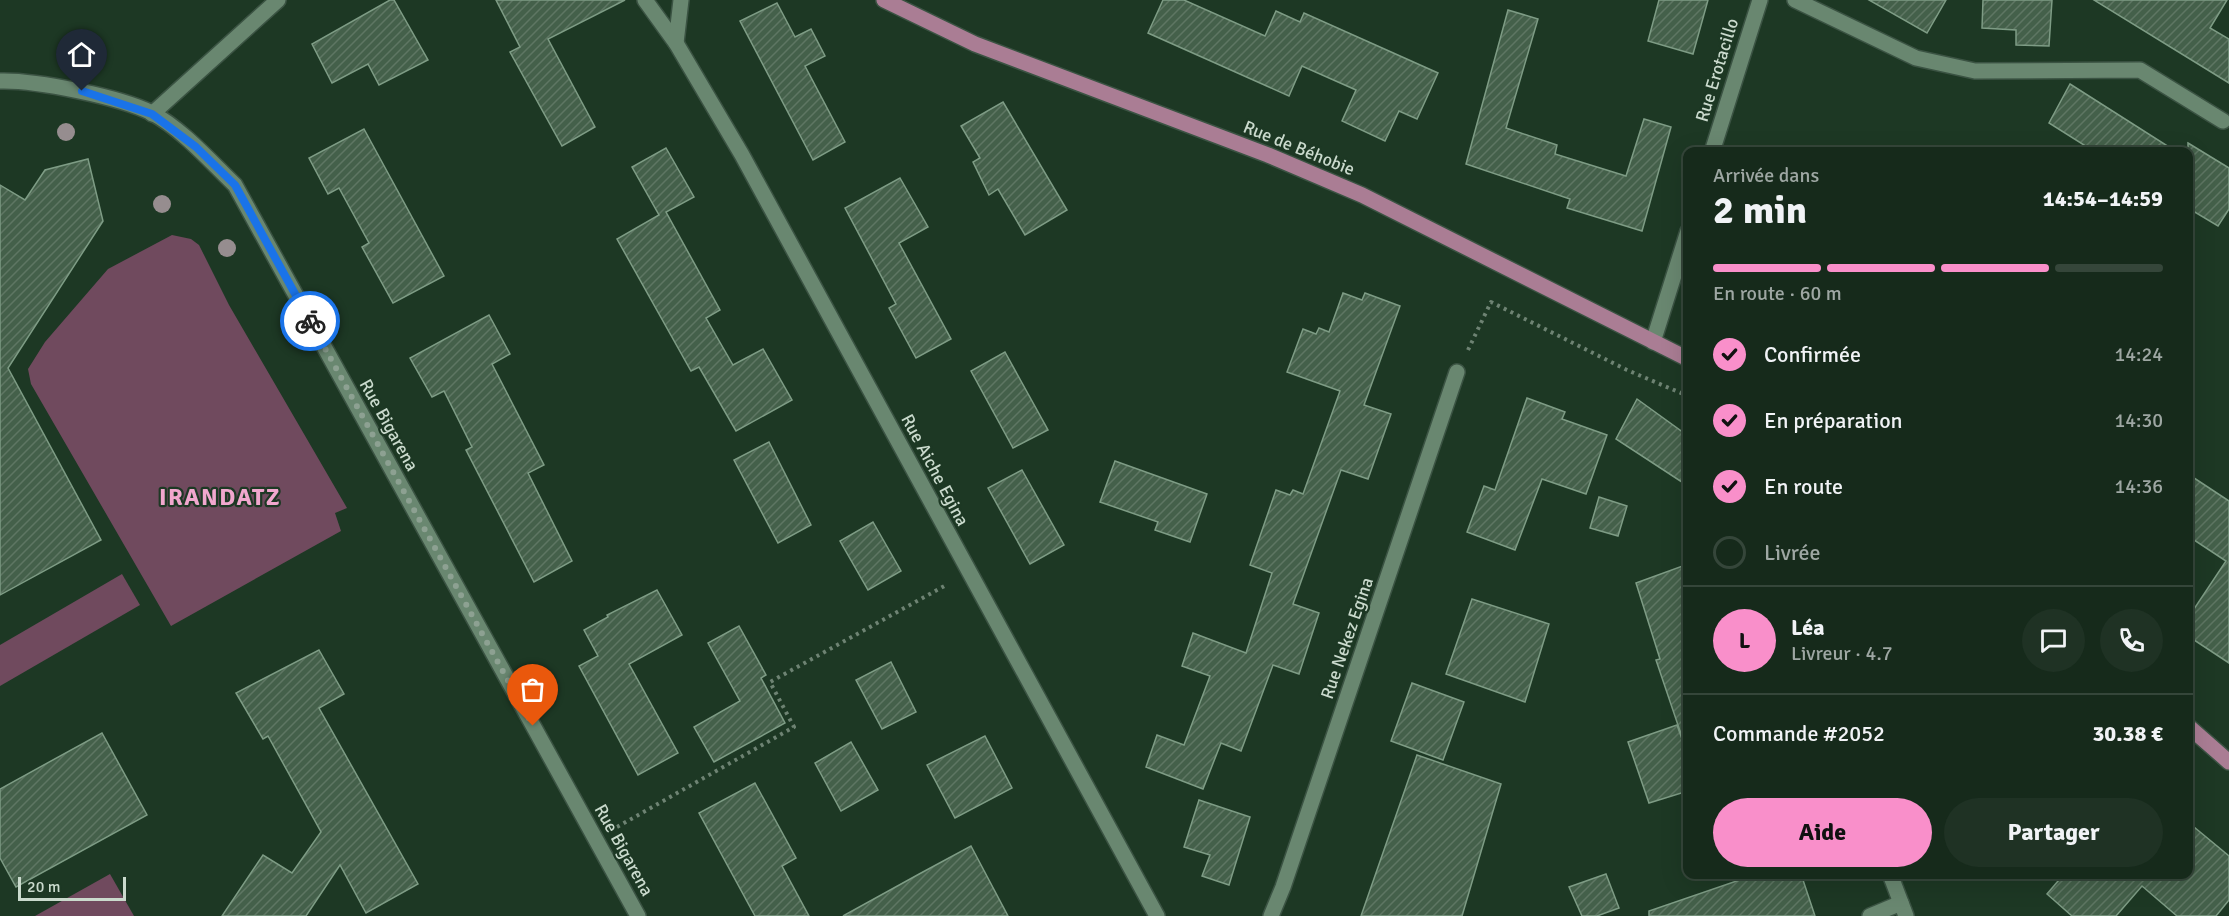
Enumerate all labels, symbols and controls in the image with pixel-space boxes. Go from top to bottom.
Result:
street label: Rue Erotacillo [1691,15,1743,125]
pin [56,29,107,91]
icon: home [65,38,98,71]
street label: Rue de Béhobie [1240,116,1358,180]
text: Arrivée dans [1713,163,1819,188]
text: 14:54–14:59 [2043,185,2163,212]
text: 2 min [1713,186,1807,234]
text: En route · 60 m [1713,281,1842,306]
courier [280,291,340,351]
icon: bike [294,305,327,338]
icon: check [1713,338,1746,371]
text: Confirmée [1764,341,1861,368]
text: 14:24 [2114,342,2163,367]
street label: Rue Bigarena [355,375,423,475]
icon: check [1713,404,1746,437]
text: En préparation [1764,407,1903,434]
text: 14:30 [2114,408,2163,433]
street label: Rue Aiche Egina [896,410,974,530]
icon: check [1713,470,1746,503]
text: En route [1764,473,1843,500]
text: 14:36 [2114,474,2163,499]
district label: IRANDATZ [159,482,281,512]
text: Livrée [1764,539,1821,566]
street label: Rue Nekez Egina [1316,574,1378,702]
button: chat [2022,609,2085,672]
button: phone [2100,609,2163,672]
text: Léa [1791,614,1825,641]
text: L [1739,627,1750,654]
text: Livreur · 4.7 [1791,641,1892,666]
pin [507,664,558,726]
icon: bag [516,673,549,706]
text: Commande #2052 [1713,720,1885,747]
text: 30.38 € [2092,720,2163,747]
button: Aide [1713,798,1932,867]
button: Partager [1944,798,2163,867]
street label: Rue Bigarena [590,800,658,900]
scale bar [18,874,126,902]
text: 20 m [27,877,61,897]

